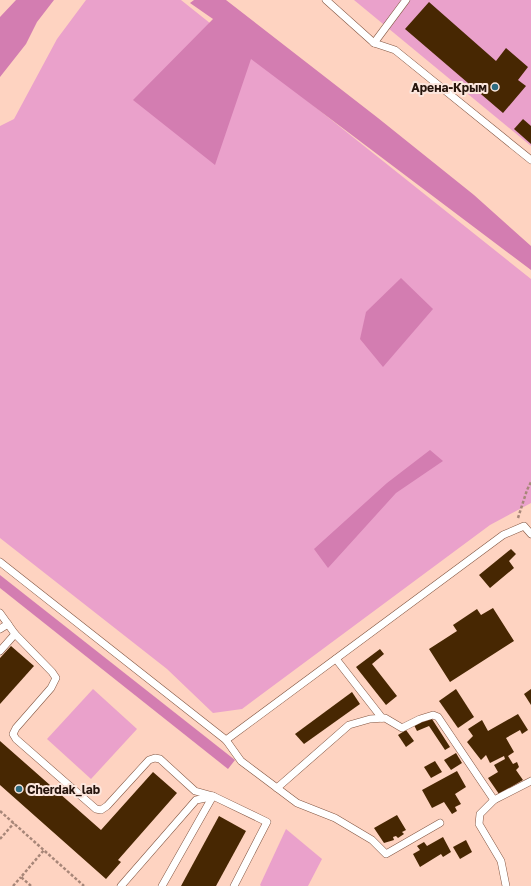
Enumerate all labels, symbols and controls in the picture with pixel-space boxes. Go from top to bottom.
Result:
place label: Арена-Крым [411,80,487,95]
marker: Арена-Крым [490,82,500,92]
place label: Cherdak_lab [27,782,101,797]
marker: Cherdak_lab [14,784,24,794]

